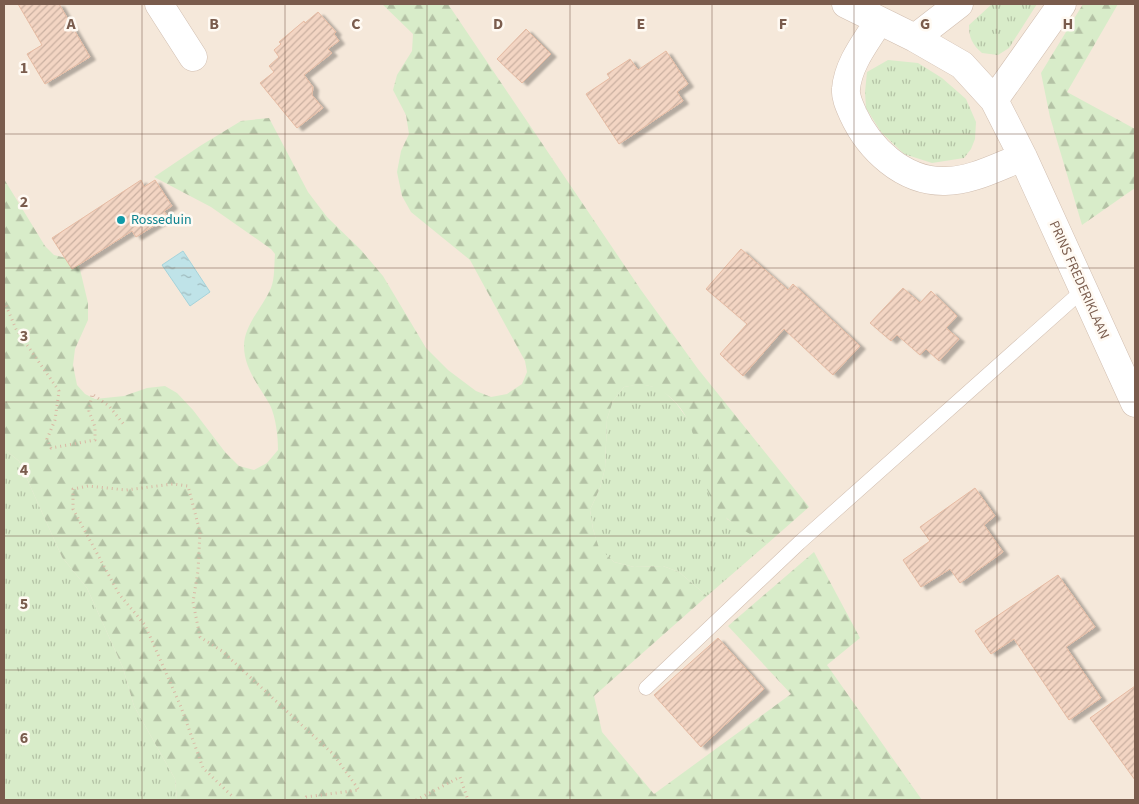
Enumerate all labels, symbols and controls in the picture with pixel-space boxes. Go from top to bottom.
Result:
text: A [65,13,76,35]
text: B [209,13,219,35]
text: C [351,13,361,35]
text: D [493,13,503,35]
text: E [637,13,645,35]
text: F [779,13,787,35]
text: G [920,13,930,35]
text: H [1063,13,1073,35]
text: 1 [20,57,28,79]
text: 2 [20,191,28,213]
place label: Rosseduin [131,210,192,230]
marker: Rosseduin [115,214,127,226]
street label: PRINS FREDERIKLAAN [1044,217,1114,343]
text: 3 [20,325,28,347]
text: 4 [20,459,29,481]
text: 5 [20,593,28,615]
text: 6 [20,727,28,749]

